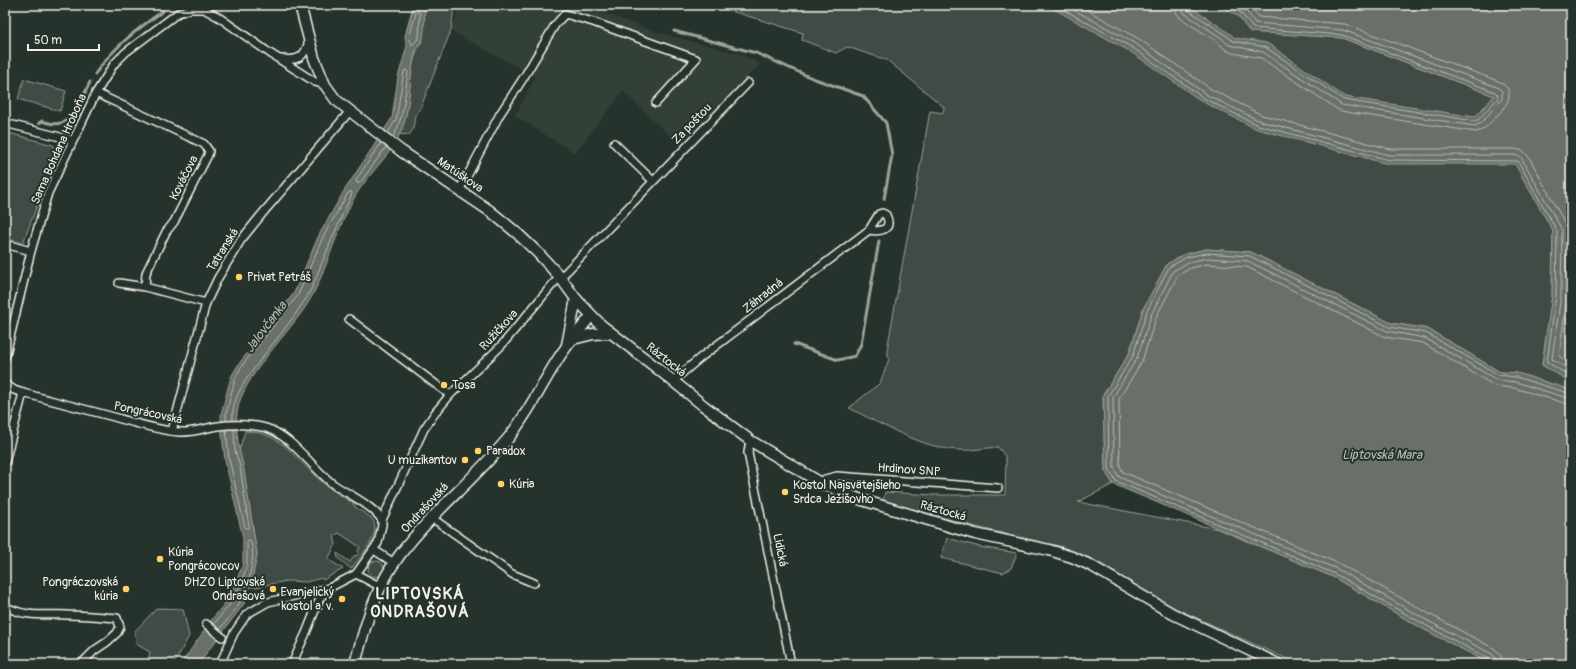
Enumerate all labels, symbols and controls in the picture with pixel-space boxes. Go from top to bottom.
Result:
scale bar [28,26,99,52]
text: 50 m [34,33,62,48]
street label: Sama Bohdana Hroboňa [28,91,90,207]
street label: Za poštou [669,100,715,148]
street label: Kováčova [166,153,202,203]
street label: Matúškova [434,154,486,196]
street label: Tatranská [204,225,242,274]
place label: Privat Petráš [247,270,311,285]
marker: Privat Petráš [234,272,244,282]
street label: Záhradná [740,275,787,317]
water label: Jalovčanka [242,298,291,356]
street label: Ružičkova [477,306,522,354]
street label: Ráztocká [643,340,689,381]
place label: Tosa [452,378,476,393]
marker: Tosa [439,380,449,390]
street label: Pongrácovská [112,398,184,428]
place label: Paradox [486,444,526,459]
marker: Paradox [473,446,483,456]
water label: Liptovská Mara [1342,447,1423,463]
place label: U muzikantov [388,453,457,468]
marker: U muzikantov [460,455,470,465]
street label: Hrdinov SNP [877,460,941,480]
place label: Kúria [509,477,535,492]
place label: Kostol Najsvätejšieho Srdca Ježišovho [793,478,901,507]
street label: Ondrašovská [398,479,452,536]
marker: Kúria [496,479,506,489]
marker: Kostol Najsvätejšieho Srdca Ježišovho [780,487,790,497]
street label: Ráztocká [918,497,968,525]
street label: Lidická [769,532,791,568]
place label: Kúria Pongrácovcov [168,545,240,574]
marker: Kúria Pongrácovcov [155,554,165,564]
place label: Pongráczovská kúria [42,575,118,604]
place label: DHZO Liptovská Ondrašová [184,575,265,604]
district label: LIPTOVSKÁ ONDRAŠOVÁ [370,583,470,622]
marker: Pongráczovská kúria [121,584,131,594]
marker: DHZO Liptovská Ondrašová [268,584,278,594]
place label: Evanjelický kostol a. v. [280,585,334,614]
marker: Evanjelický kostol a. v. [337,594,347,604]

